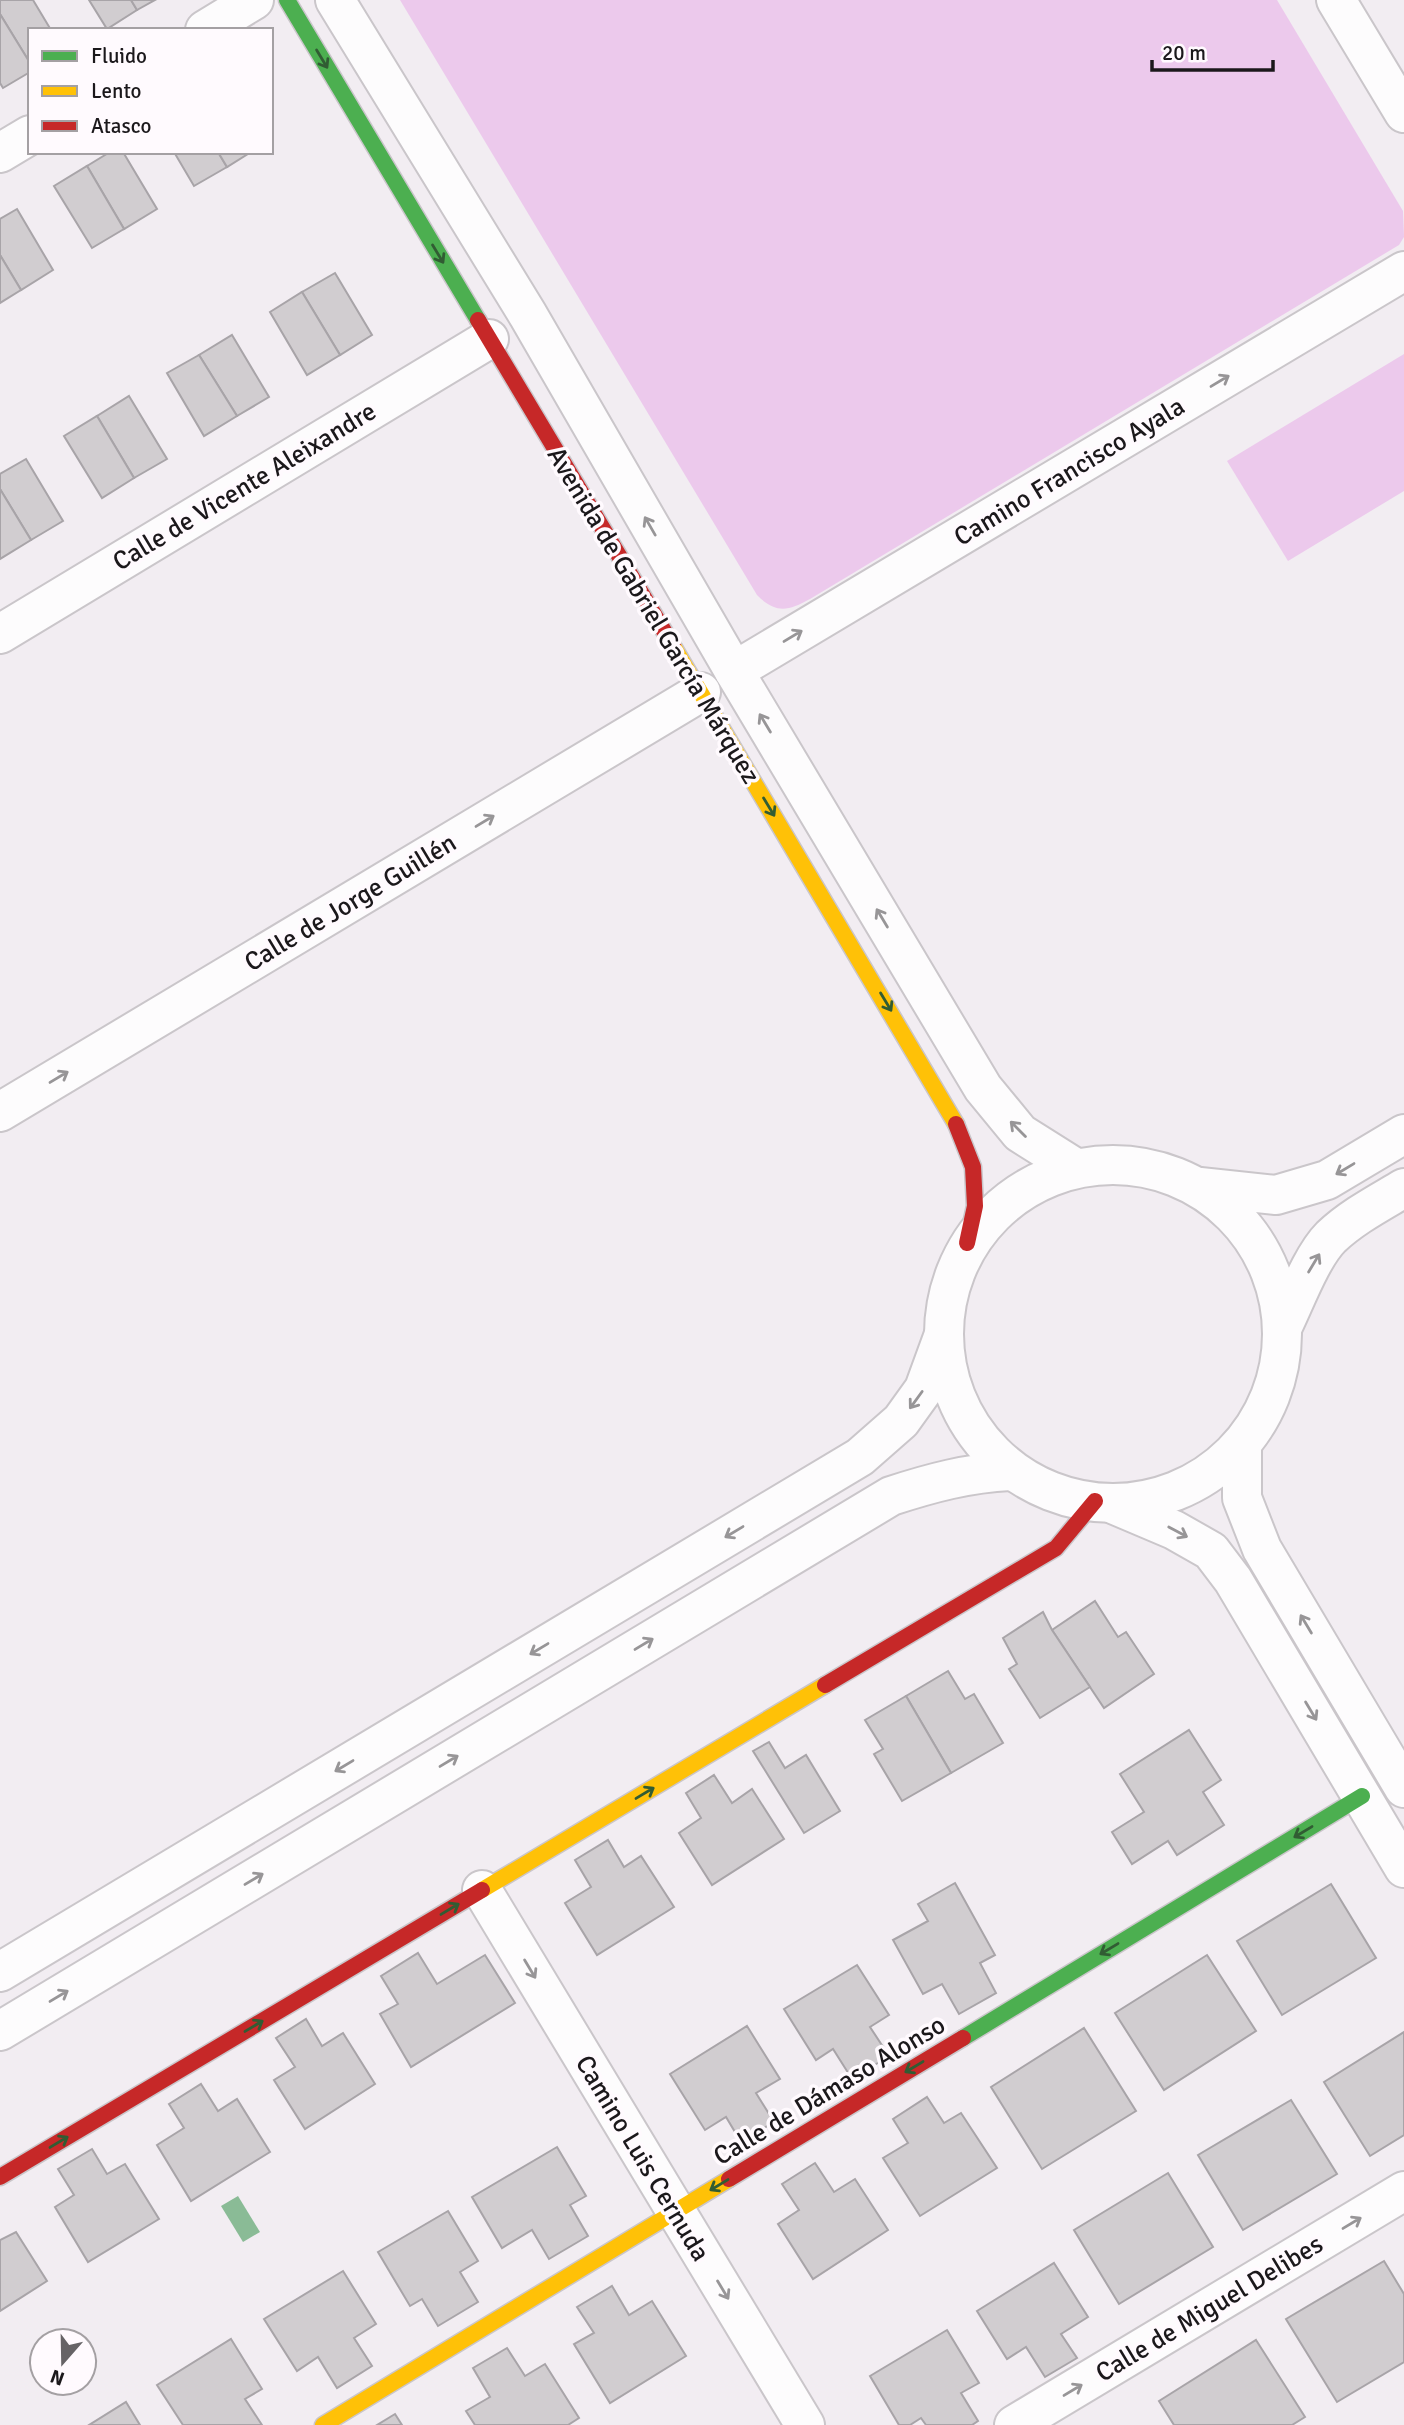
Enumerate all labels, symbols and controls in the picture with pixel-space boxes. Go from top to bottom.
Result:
legend [28,28,273,154]
scale bar [1152,28,1273,72]
text: 20 m [1162,40,1206,66]
text: Fluido [91,43,147,69]
one-way arrow [316,48,330,68]
text: Lento [91,78,141,104]
text: Atasco [91,113,151,139]
one-way arrow [432,244,446,264]
one-way arrow [1209,374,1229,388]
street label: Camino Francisco Ayala [948,390,1191,553]
street label: Calle de Vicente Aleixandre [107,396,382,578]
street label: Avenida de Gabriel García Márquez [540,441,766,790]
one-way arrow [643,517,657,537]
one-way arrow [783,629,803,643]
one-way arrow [758,713,772,733]
one-way arrow [762,796,776,816]
one-way arrow [475,814,495,828]
street label: Calle de Jorge Guillén [239,827,462,979]
one-way arrow [874,908,888,928]
one-way arrow [879,992,893,1012]
one-way arrow [48,1069,68,1083]
one-way arrow [1010,1120,1027,1137]
one-way arrow [1336,1162,1356,1176]
one-way arrow [1308,1253,1322,1273]
one-way arrow [909,1390,924,1409]
one-way arrow [724,1525,744,1539]
one-way arrow [1167,1526,1188,1540]
one-way arrow [1299,1614,1313,1634]
one-way arrow [633,1637,653,1651]
one-way arrow [529,1642,549,1656]
one-way arrow [1304,1701,1318,1721]
one-way arrow [438,1754,458,1768]
one-way arrow [334,1759,354,1773]
one-way arrow [635,1786,655,1800]
one-way arrow [1294,1825,1314,1839]
one-way arrow [243,1871,263,1885]
one-way arrow [439,1902,459,1916]
one-way arrow [1099,1943,1119,1957]
one-way arrow [523,1959,537,1979]
one-way arrow [48,1988,68,2002]
street label: Calle de Dámaso Alonso [708,2009,951,2173]
one-way arrow [244,2018,264,2032]
street label: Camino Luis Cernuda [568,2050,716,2267]
one-way arrow [904,2061,924,2075]
one-way arrow [48,2135,68,2149]
one-way arrow [710,2178,730,2192]
one-way arrow [1342,2215,1362,2229]
street label: Calle de Miguel Delibes [1090,2228,1329,2389]
one-way arrow [717,2280,731,2300]
north arrow [28,2327,98,2397]
text: N [47,2363,68,2391]
one-way arrow [1062,2383,1082,2397]

